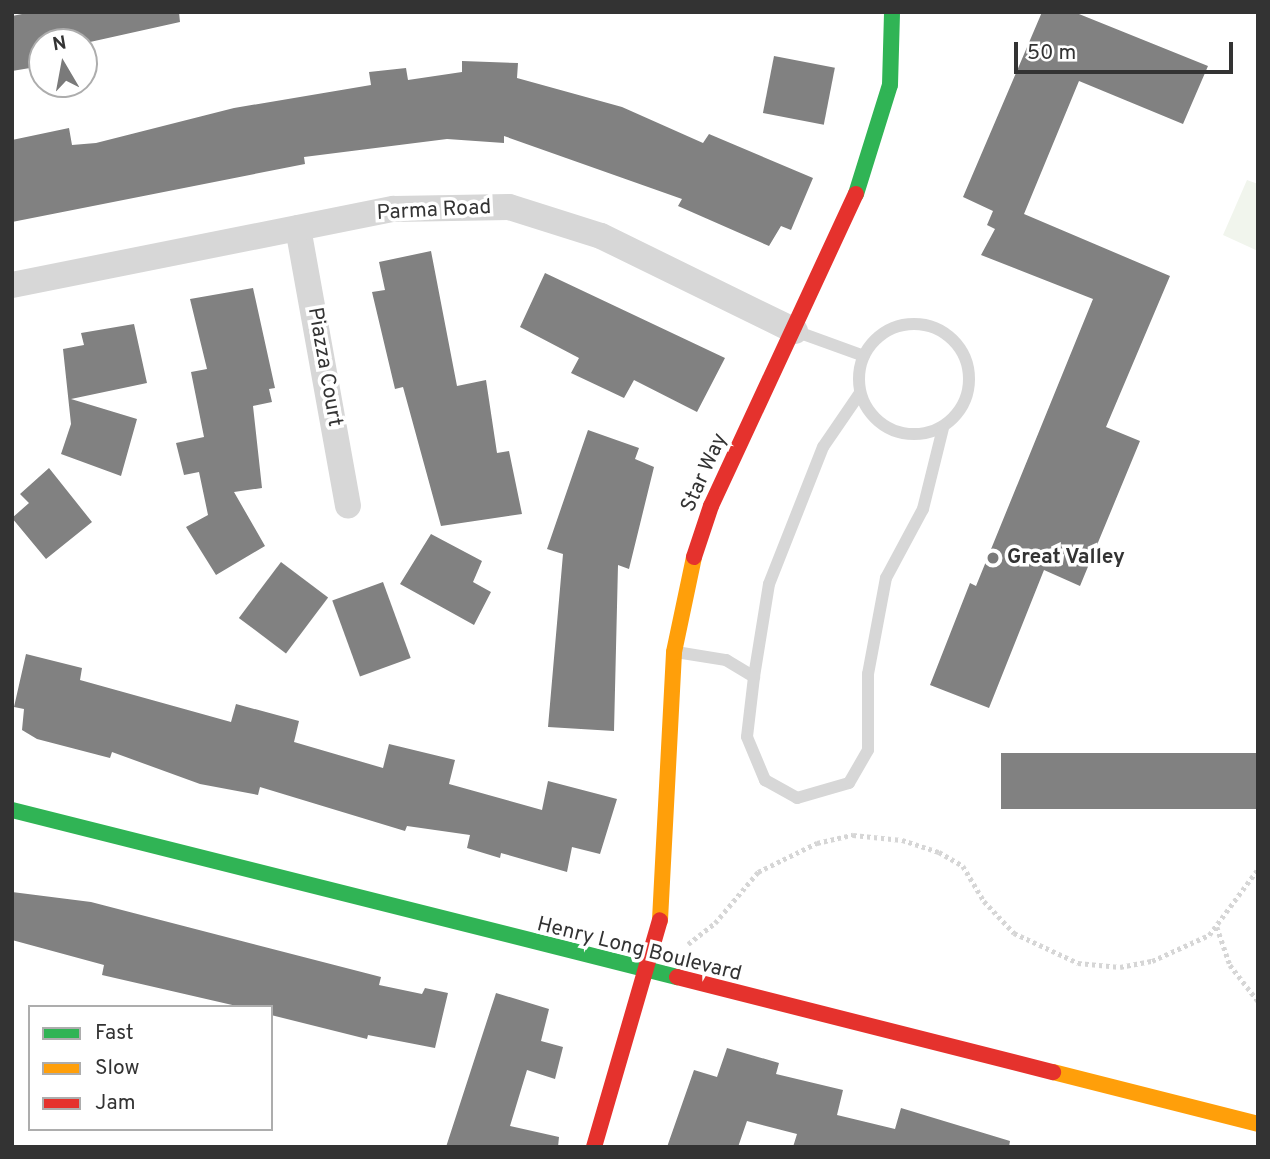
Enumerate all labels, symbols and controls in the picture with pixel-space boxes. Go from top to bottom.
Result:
north arrow [28,28,98,98]
scale bar [1018,28,1237,72]
text: N [51,31,69,57]
text: 50 m [1027,40,1076,67]
street label: Parma Road [376,195,492,227]
street label: Piazza Court [301,305,347,429]
street label: Star Way [676,430,734,516]
place label: Great Valley [1007,545,1126,571]
marker: Great Valley [985,550,1001,566]
street label: Henry Long Boulevard [534,912,744,988]
legend [28,1005,273,1131]
text: Fast [95,1020,134,1047]
text: Slow [95,1055,140,1082]
text: Jam [95,1090,136,1117]

